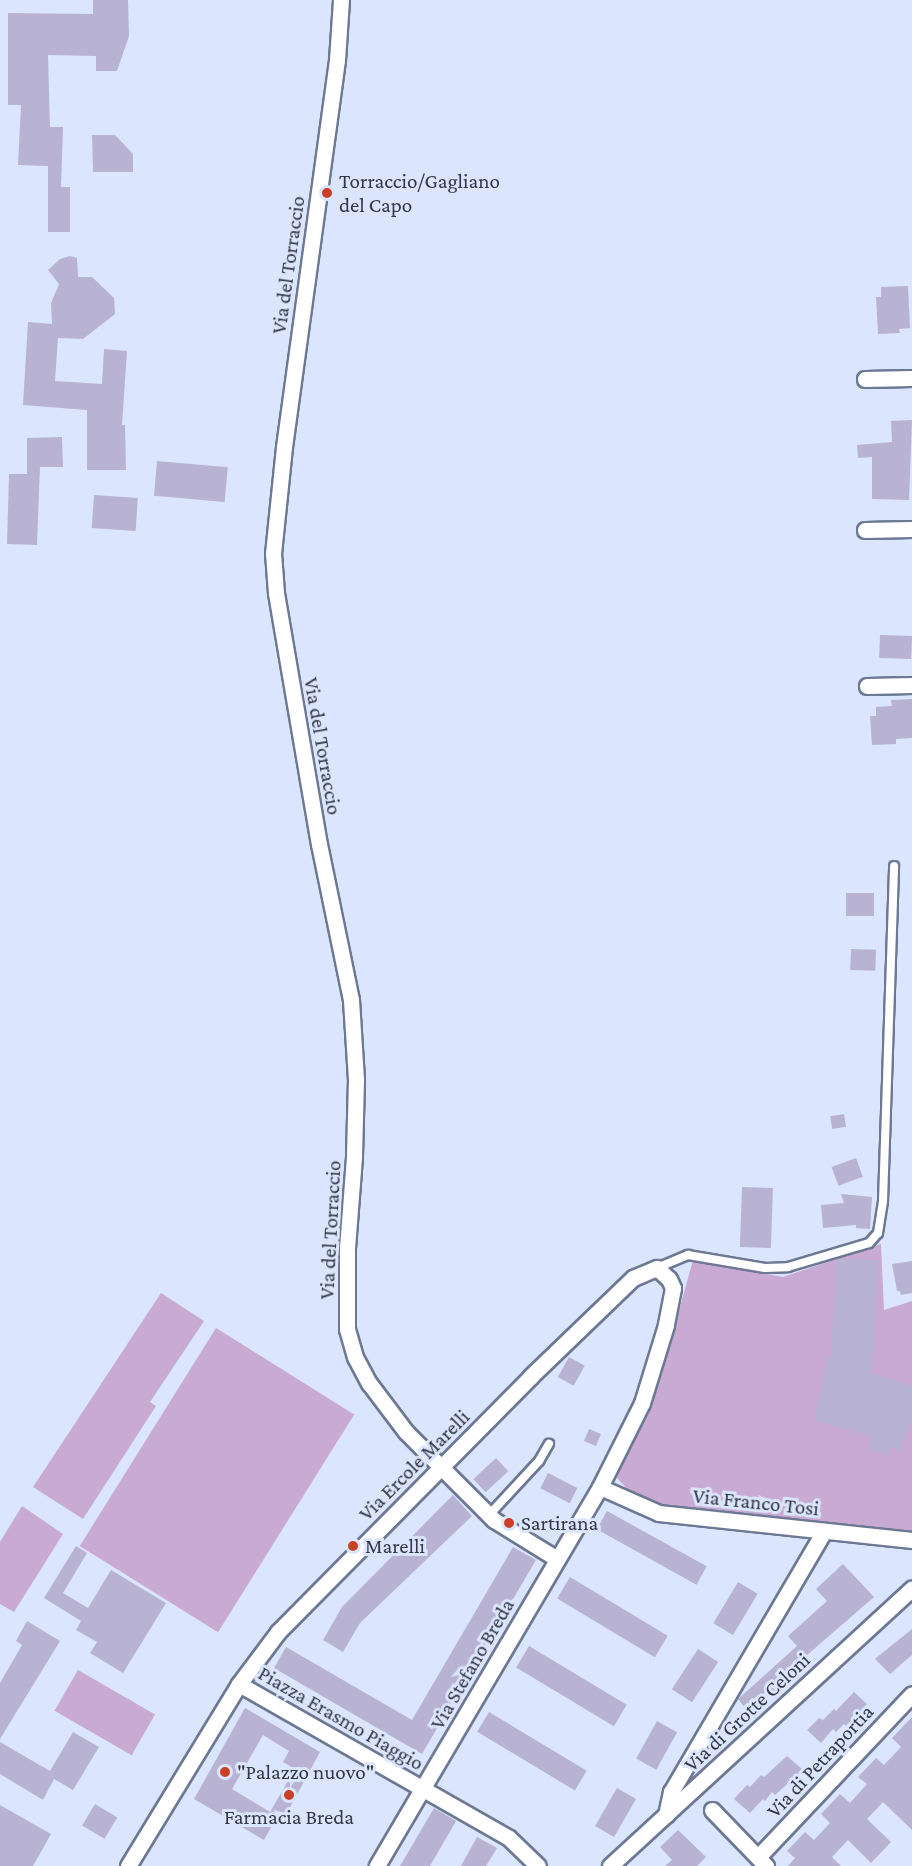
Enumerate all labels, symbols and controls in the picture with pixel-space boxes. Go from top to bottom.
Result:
place label: Torraccio/Gagliano del Capo [339,168,500,218]
marker: Torraccio/Gagliano del Capo [320,186,334,200]
street label: Via del Torraccio [266,194,310,336]
street label: Via del Torraccio [299,675,347,817]
street label: Via del Torraccio [314,1160,346,1300]
street label: Via Ercole Marelli [353,1404,475,1526]
street label: Via Franco Tosi [692,1483,820,1521]
place label: Sartirana [521,1510,598,1536]
marker: Sartirana [502,1516,516,1530]
place label: Marelli [365,1533,425,1559]
marker: Marelli [346,1539,360,1553]
street label: Via Stefano Breda [424,1594,520,1734]
street label: Via di Grotte Celoni [679,1647,815,1777]
street label: Piazza Erasmo Piaggio [254,1660,428,1776]
street label: Via di Petraportia [761,1699,879,1823]
place label: "Palazzo nuovo" [237,1759,374,1785]
marker: "Palazzo nuovo" [218,1765,232,1779]
marker: Farmacia Breda [282,1788,296,1802]
place label: Farmacia Breda [224,1804,354,1830]

